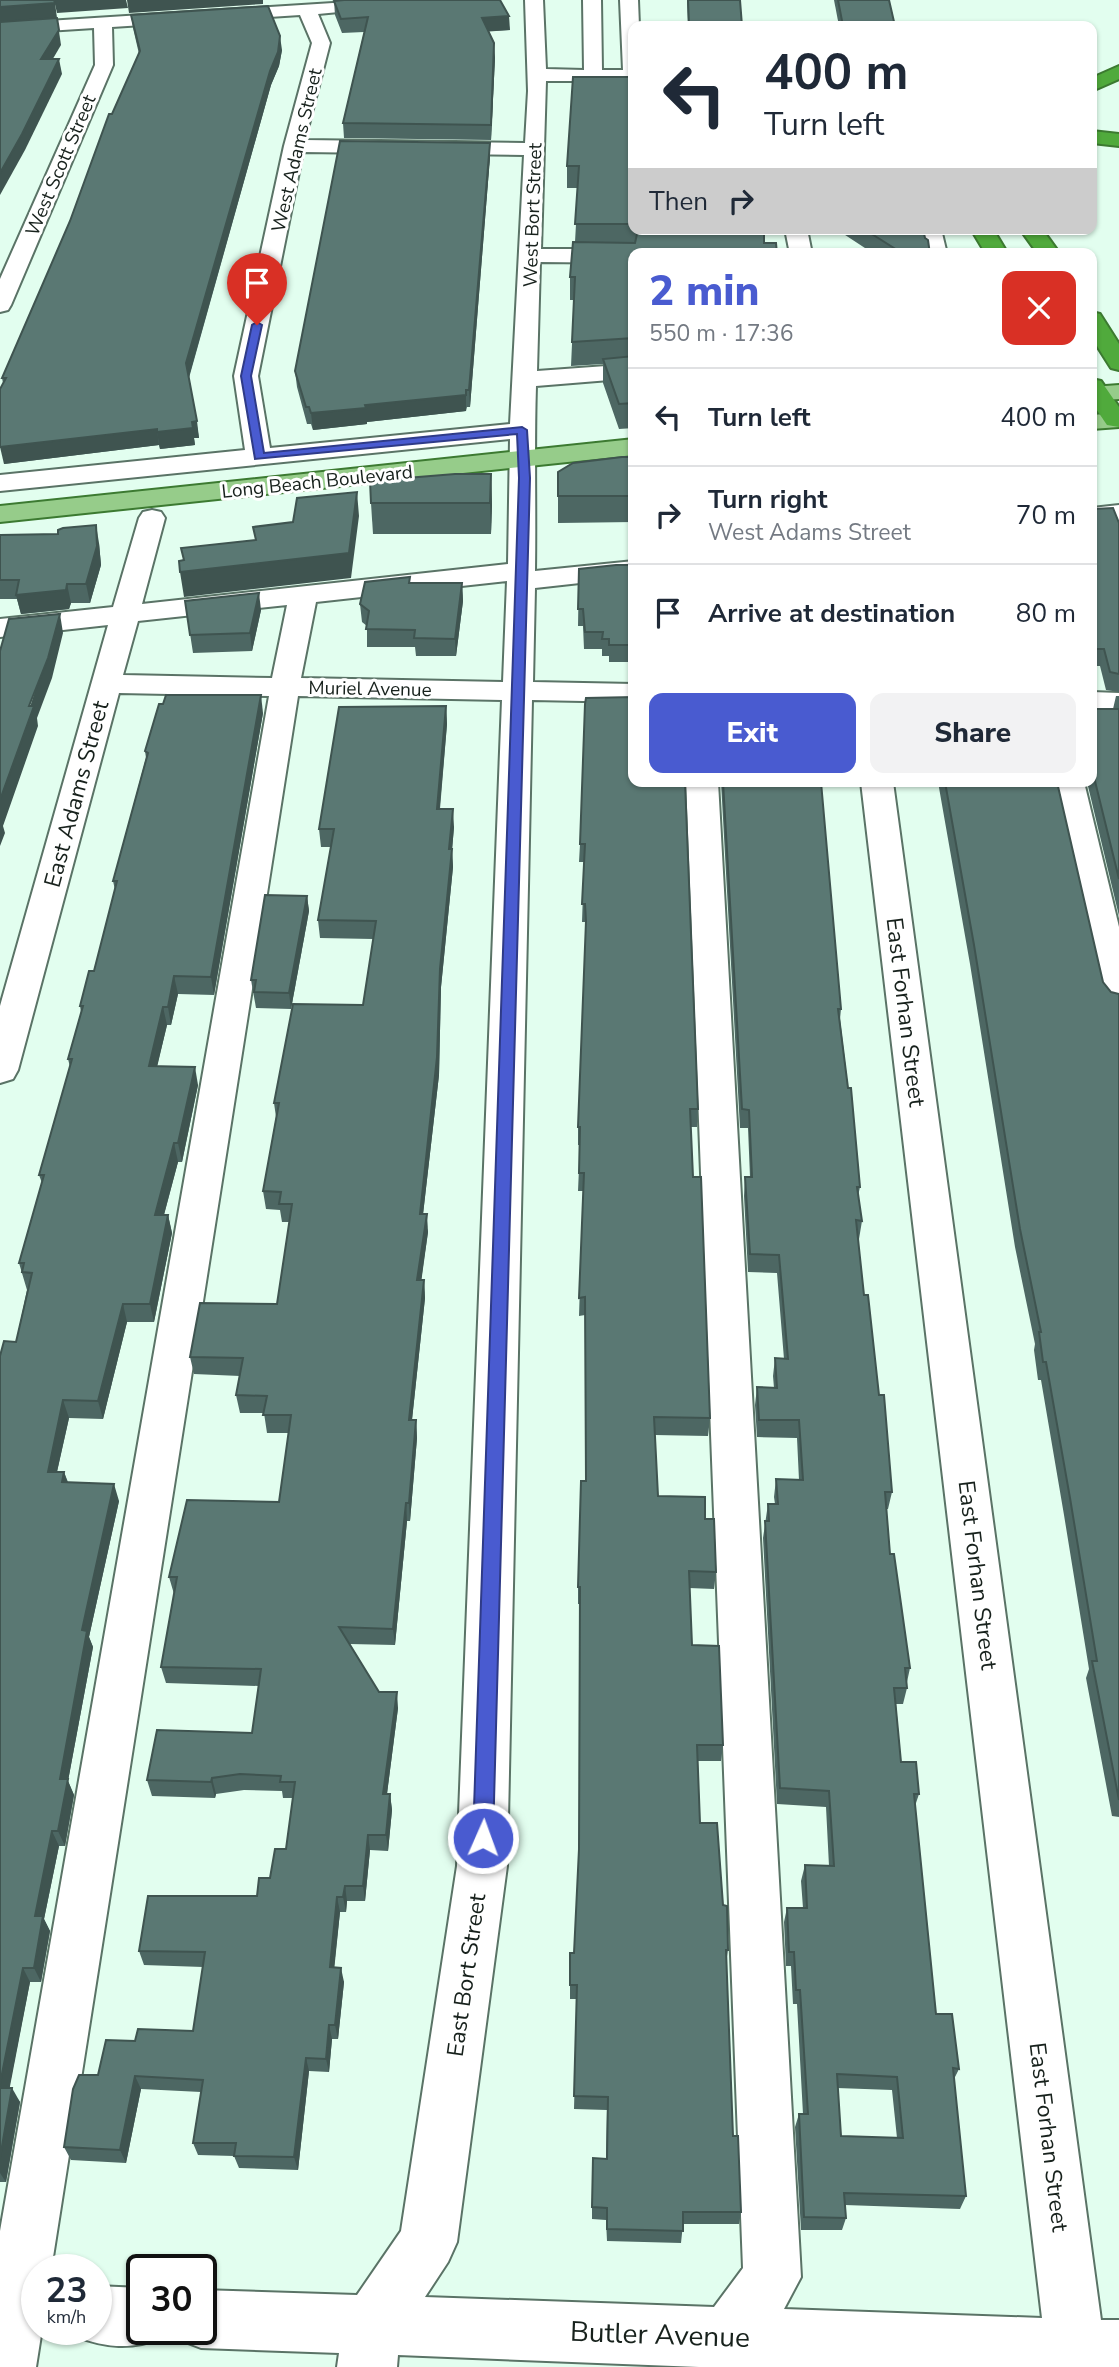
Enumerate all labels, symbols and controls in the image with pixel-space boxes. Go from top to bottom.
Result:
text: 400 m [764,39,908,106]
icon: left [649,49,740,140]
street label: West Adams Street [265,65,329,235]
street label: West Scott Street [19,90,103,240]
text: Turn left [764,103,884,146]
street label: West Bort Street [517,142,549,288]
icon: right [722,182,760,220]
text: Then [649,184,708,219]
pin [227,253,287,325]
text: 2 min [649,263,759,320]
icon: arrive [238,264,276,302]
button: close [1002,271,1076,345]
text: 550 m · 17:36 [649,318,794,349]
icon: left [649,398,687,436]
text: Turn left [708,400,811,435]
text: 400 m [1000,400,1076,435]
street label: Long Beach Boulevard [220,459,414,505]
text: Turn right [708,482,827,517]
icon: right [649,496,687,534]
text: 70 m [1016,498,1076,533]
text: West Adams Street [708,517,911,548]
icon: arrive [649,594,687,632]
text: Arrive at destination [708,596,955,631]
text: 80 m [1016,596,1076,631]
street label: Muriel Avenue [308,675,432,703]
button: Exit [649,693,856,773]
button: Share [870,693,1076,773]
street label: East Adams Street [37,696,117,891]
street label: East Forhan Street [879,916,933,1109]
street label: East Forhan Street [951,1479,1005,1672]
position arrow [446,1801,520,1875]
street label: East Bort Street [440,1891,493,2059]
street label: East Forhan Street [1022,2041,1076,2234]
speed limit sign: 30 [126,2254,217,2345]
text: 23 [45,2267,88,2314]
text: km/h [47,2305,86,2329]
street label: Butler Avenue [569,2313,751,2357]

